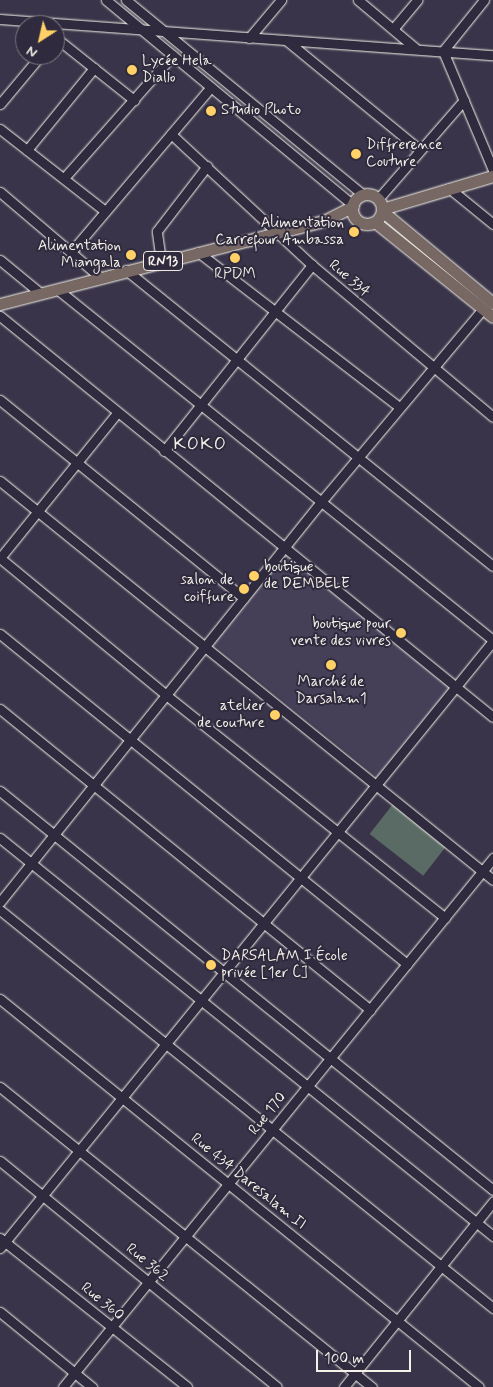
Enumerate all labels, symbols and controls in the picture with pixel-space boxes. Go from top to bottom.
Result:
north arrow [15,15,65,65]
text: N [23,41,41,62]
place label: Lycée Hela Diallo [142,52,210,87]
marker: Lycée Hela Diallo [126,64,138,76]
place label: Studio Photo [221,102,301,120]
marker: Studio Photo [205,105,217,117]
place label: Diffrerence Couture [366,136,442,171]
marker: Diffrerence Couture [350,148,362,160]
place label: Alimentation Carrefour Ambassa [218,214,344,249]
marker: Alimentation Carrefour Ambassa [348,226,360,238]
place label: Alimentation Miangala [38,237,121,272]
marker: Alimentation Miangala [125,249,137,261]
road number: RN13 [143,250,183,272]
marker: RPDM [229,252,241,264]
street label: Rue 334 [325,257,373,301]
place label: RPDM [214,266,256,284]
district label: KOKO [173,433,227,455]
place label: boutique de DEMBELE [264,558,354,593]
marker: boutique de DEMBELE [248,570,260,582]
place label: salon de coiffure [180,571,234,606]
marker: salon de coiffure [238,583,250,595]
place label: boutique pour vente des vivres [288,615,391,650]
marker: boutique pour vente des vivres [395,627,407,639]
marker: Marché de Darsalam1 [325,659,337,671]
place label: Marché de Darsalam1 [295,673,367,708]
place label: atelier de couture [201,697,265,732]
marker: atelier de couture [269,709,281,721]
place label: DARSALAM I École privée [1er C] [221,947,348,982]
marker: DARSALAM I École privée [1er C] [205,959,217,971]
street label: Rue 170 [245,1089,291,1139]
street label: Rue 434 Daresalam II [185,1129,311,1235]
street label: Rue 362 [122,1240,172,1286]
street label: Rue 360 [77,1279,127,1325]
scale bar [318,1340,413,1372]
text: 100 m [324,1349,364,1369]

